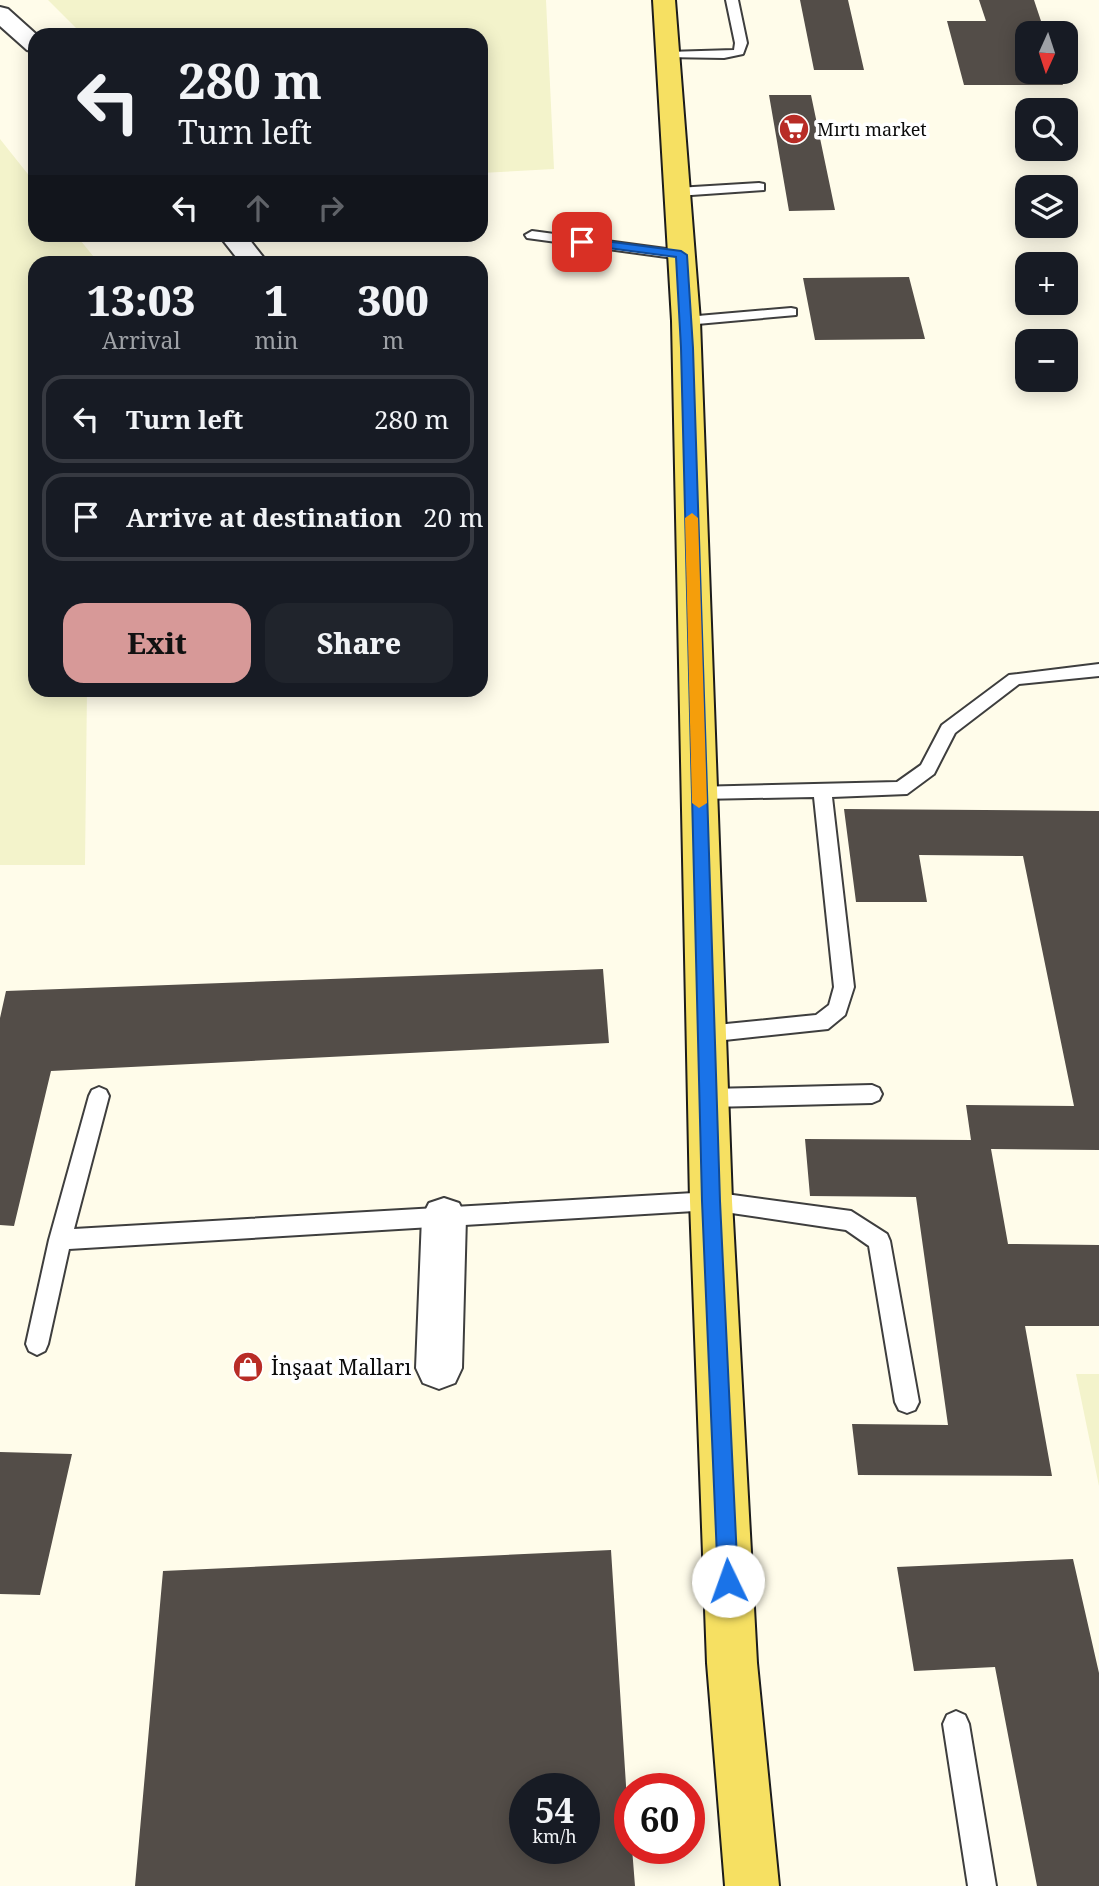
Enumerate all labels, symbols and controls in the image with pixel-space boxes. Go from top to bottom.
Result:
north arrow [1015,21,1078,84]
map controls [1015,21,1078,392]
text: 280 m [178,47,322,113]
icon: left [63,56,154,147]
button: search [1015,98,1078,161]
text: Turn left [178,110,312,153]
supermarket icon: Mırtı market [777,112,811,146]
place label: Mırtı market [817,117,927,141]
button: layers [1015,175,1078,238]
icon: left [166,189,204,227]
icon: ahead [239,189,277,227]
icon: right [312,189,350,227]
pin [552,212,612,272]
icon: arrive [563,223,601,261]
button: + [1015,252,1078,315]
text: 13:03 [87,271,195,328]
text: 1 [265,271,288,328]
text: 300 [357,271,429,328]
text: Arrival [102,324,181,356]
text: min [254,324,298,356]
text: m [382,324,404,356]
button: − [1015,329,1078,392]
icon: left [67,400,105,438]
text: Turn left [126,401,243,437]
text: 280 m [374,401,449,437]
icon: arrive [67,498,105,536]
text: Arrive at destination [126,499,402,535]
text: 20 m [423,499,483,535]
button: Exit [63,603,251,683]
button: Share [265,603,453,683]
shop icon: İnşaat Malları [231,1350,265,1384]
place label: İnşaat Malları [271,1353,411,1381]
position arrow [691,1544,765,1618]
speed limit sign: 60 [614,1773,705,1864]
text: 54 [535,1786,574,1833]
text: km/h [532,1824,577,1848]

